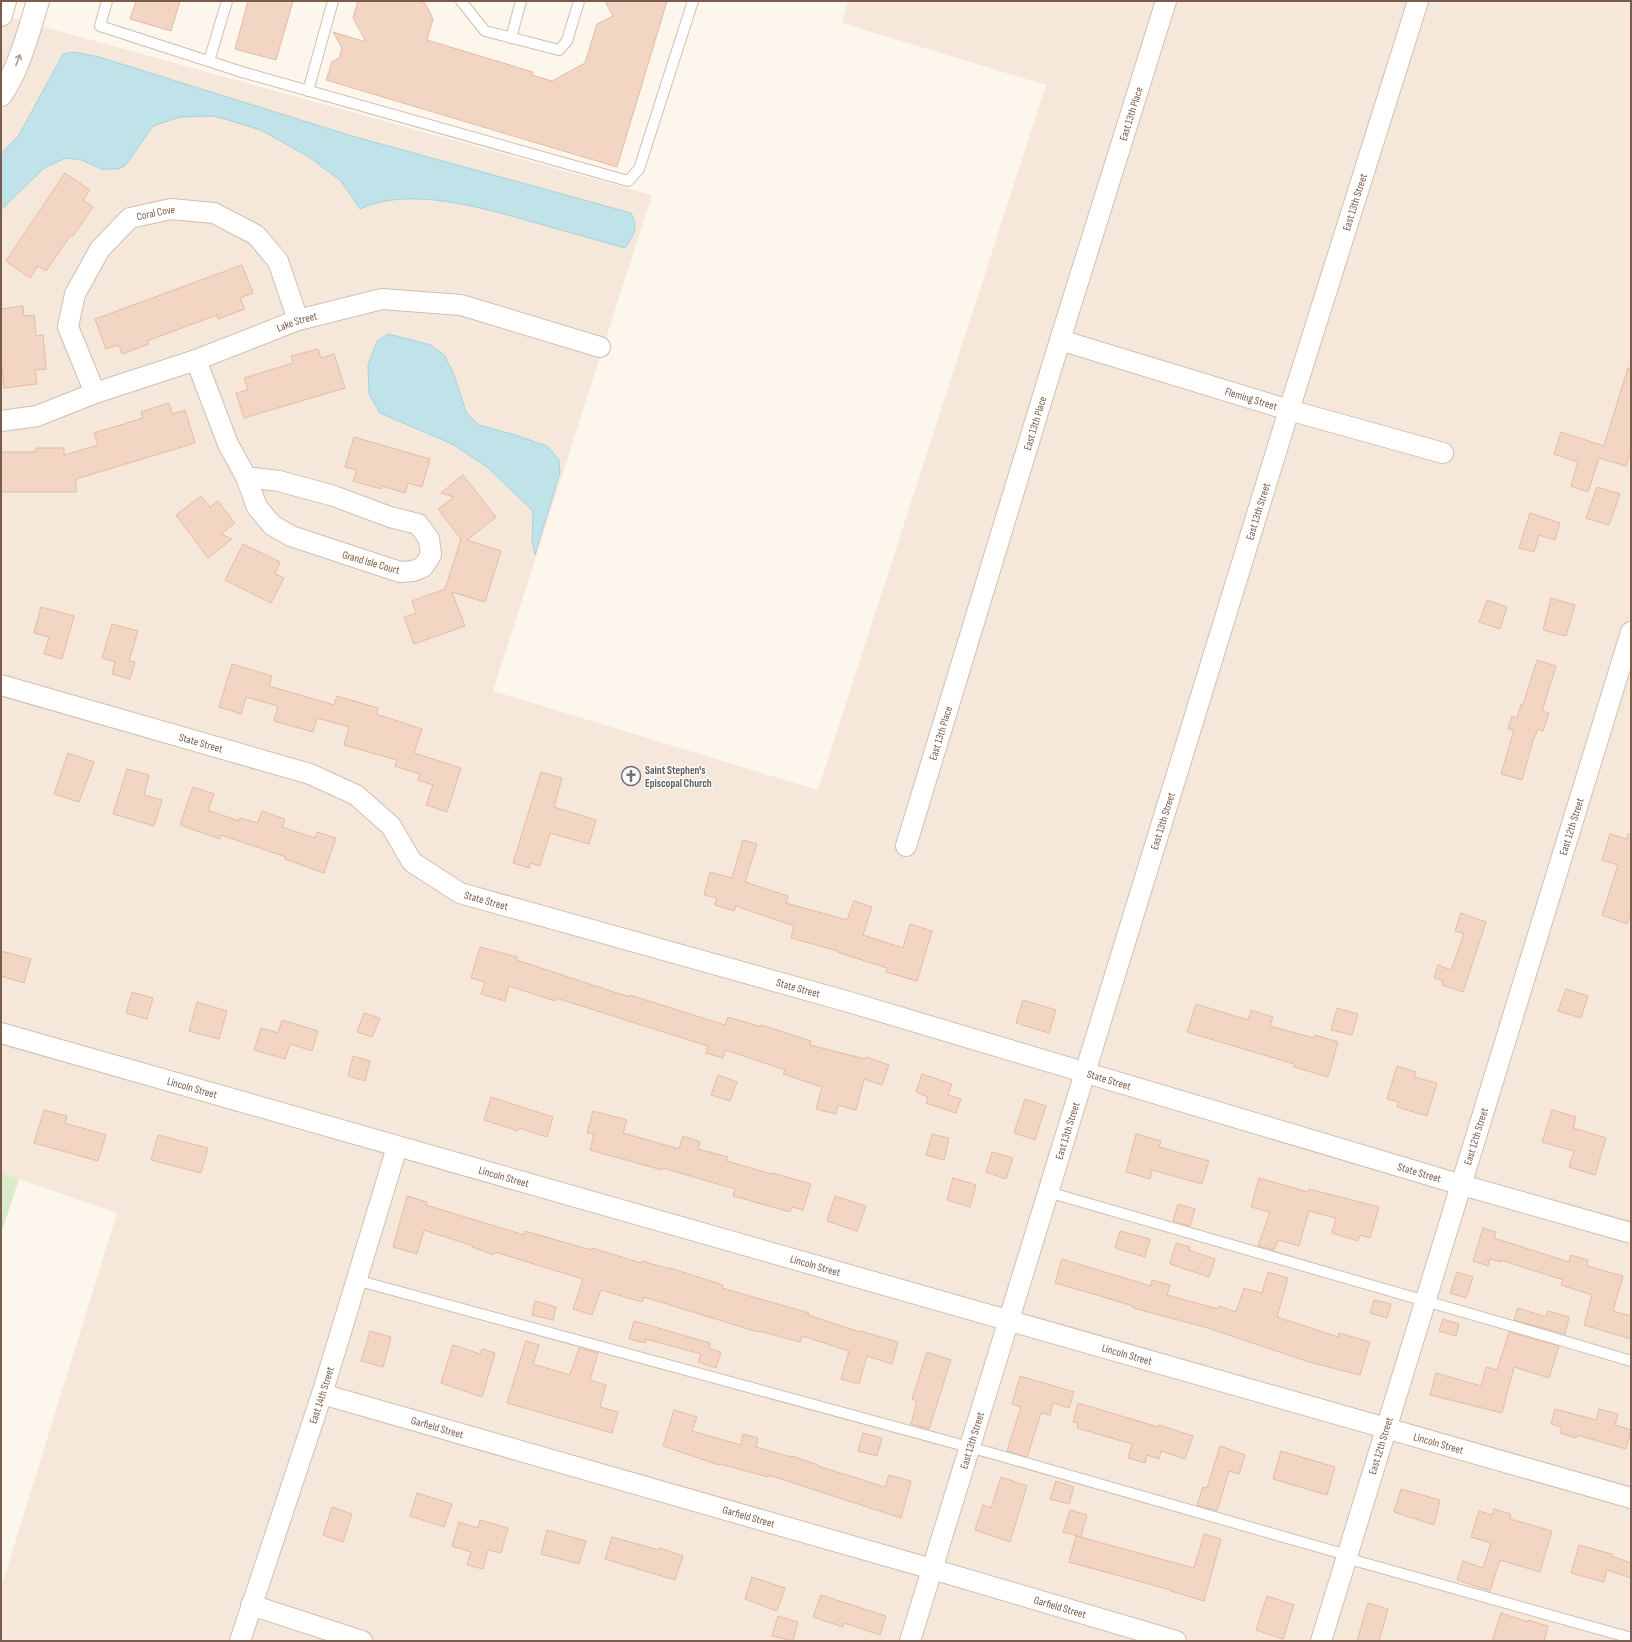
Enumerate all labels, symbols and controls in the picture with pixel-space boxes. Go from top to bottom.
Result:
one-way arrow [15,55,23,67]
street label: East 13th Place [1117,85,1146,142]
street label: East 13th Street [1340,171,1370,232]
street label: Coral Cove [135,203,176,223]
street label: Lake Street [275,309,319,335]
street label: Fleming Street [1223,385,1279,413]
street label: East 13th Place [1021,395,1050,452]
street label: East 13th Street [1243,481,1273,542]
street label: Grand Isle Court [341,548,402,577]
street label: East 13th Place [927,705,955,762]
street label: State Street [177,731,225,756]
place label: Saint Stephen's Episcopal Church [645,764,712,790]
church icon: Saint Stephen's Episcopal Church [620,765,642,787]
street label: East 13th Street [1148,790,1178,851]
street label: East 12th Street [1557,796,1587,857]
street label: State Street [463,889,510,913]
street label: State Street [775,976,822,1001]
street label: State Street [1085,1067,1133,1093]
street label: Lincoln Street [166,1075,219,1102]
street label: East 13th Street [1053,1100,1083,1161]
street label: East 12th Street [1461,1105,1491,1167]
street label: State Street [1396,1160,1443,1186]
street label: Lincoln Street [477,1164,531,1190]
street label: Lincoln Street [789,1253,843,1279]
street label: Lincoln Street [1100,1341,1154,1368]
street label: East 14th Street [307,1365,337,1426]
street label: East 13th Street [957,1410,987,1471]
street label: Garfield Street [410,1414,466,1441]
street label: East 12th Street [1366,1415,1396,1476]
street label: Lincoln Street [1412,1430,1466,1457]
street label: Garfield Street [721,1503,777,1531]
street label: Garfield Street [1032,1593,1088,1621]

